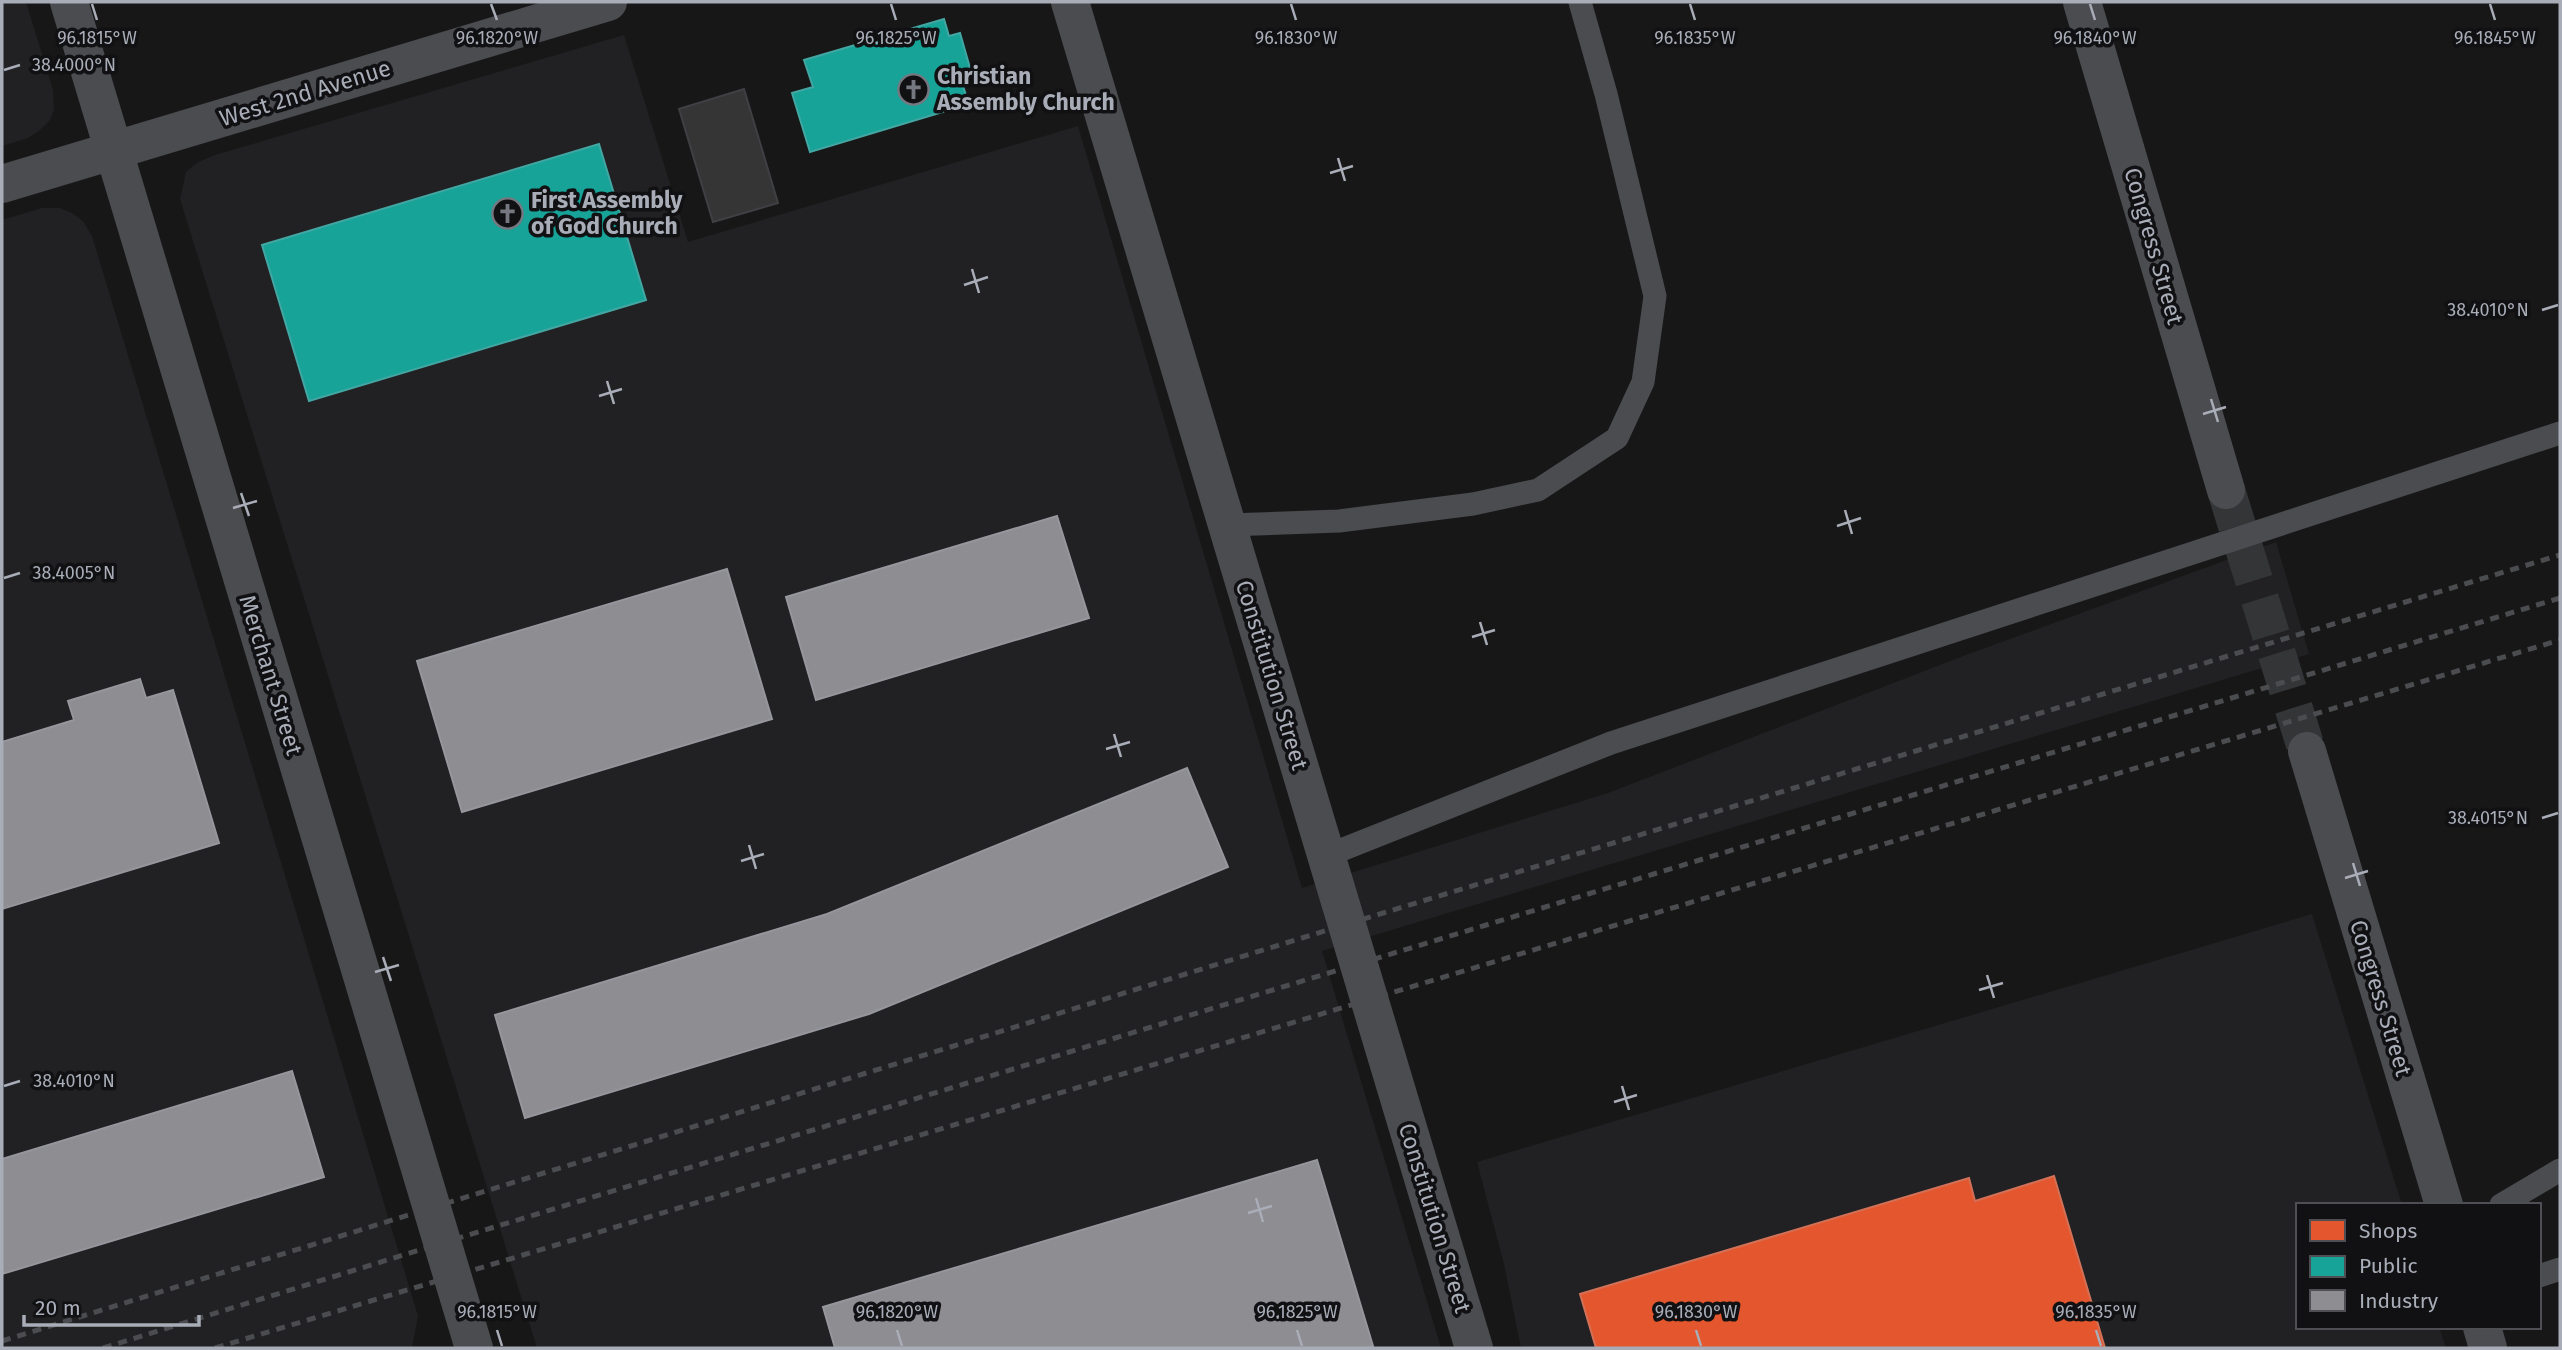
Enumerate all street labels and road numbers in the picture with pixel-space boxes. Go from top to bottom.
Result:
street label: West 2nd Avenue [216,54,394,132]
street label: Congress Street [2118,164,2190,328]
street label: Constitution Street [1230,577,1314,774]
street label: Merchant Street [233,592,309,759]
street label: Congress Street [2344,917,2418,1080]
street label: Constitution Street [1393,1120,1477,1317]

